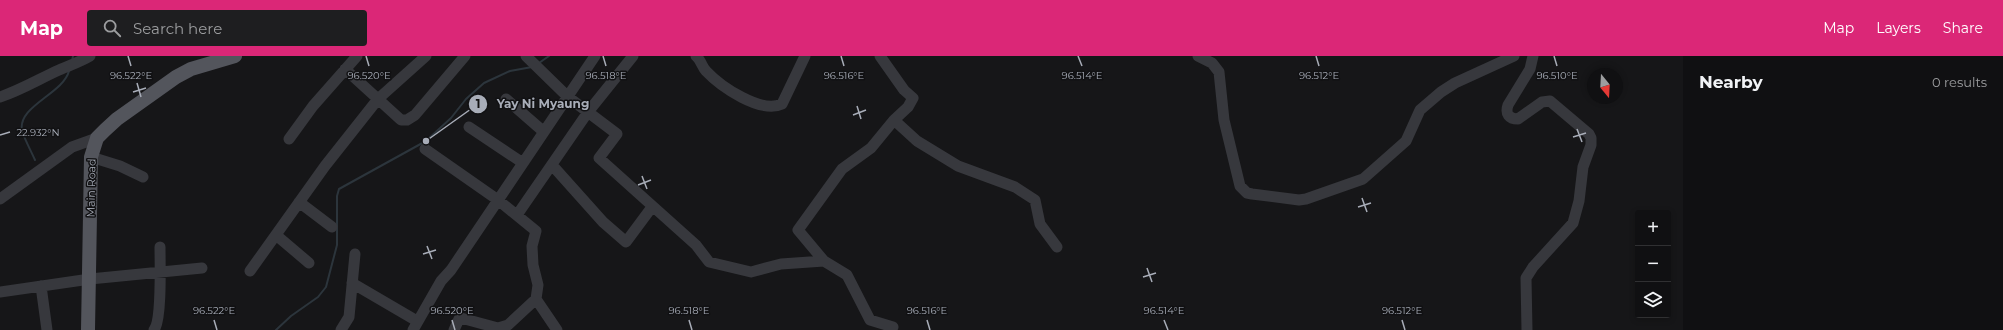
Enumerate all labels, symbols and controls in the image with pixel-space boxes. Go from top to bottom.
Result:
search box [87,10,367,46]
text: Map [20,17,63,40]
icon: search [101,17,123,39]
text: Search here [133,19,222,38]
text: Map [1823,19,1854,37]
text: Layers [1876,19,1921,37]
text: Share [1943,19,1983,37]
north arrow [1587,68,1623,104]
text: 96.522°E [110,69,152,82]
text: 96.520°E [347,69,391,82]
text: 96.518°E [586,69,627,82]
text: 96.516°E [824,69,865,82]
text: 96.514°E [1062,69,1103,82]
text: 96.512°E [1299,69,1339,82]
text: 96.510°E [1536,69,1578,82]
text: Nearby [1699,72,1763,92]
text: 0 results [1932,74,1987,90]
callout: Yay Ni Myaung [468,92,597,116]
text: 1 [476,96,480,111]
text: Yay Ni Myaung [496,96,589,111]
text: 22.932°N [16,126,60,139]
street label: Main Road [83,158,99,218]
map controls [1635,210,1671,318]
button: + [1635,210,1671,246]
button: − [1635,246,1671,282]
button: layers [1635,282,1671,318]
text: 96.522°E [193,304,235,317]
text: 96.520°E [430,304,474,317]
text: 96.518°E [669,304,710,317]
text: 96.516°E [907,304,948,317]
text: 96.514°E [1144,304,1185,317]
text: 96.512°E [1382,304,1422,317]

